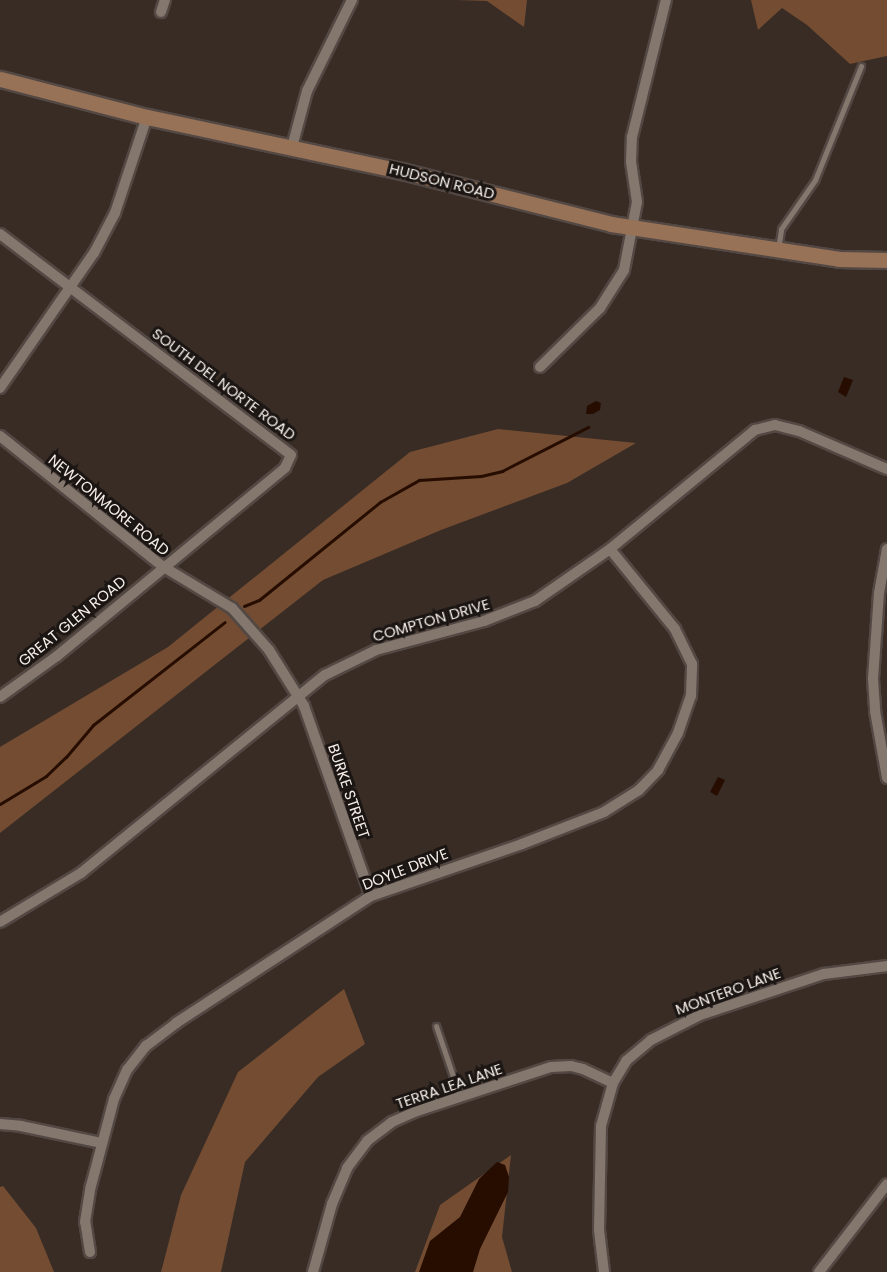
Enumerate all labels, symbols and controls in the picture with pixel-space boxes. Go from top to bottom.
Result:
street label: HUDSON ROAD [387,159,497,203]
street label: SOUTH DEL NORTE ROAD [149,324,299,444]
street label: NEWTONMORE ROAD [45,451,173,559]
street label: GREAT GLEN ROAD [15,572,129,670]
street label: COMPTON DRIVE [371,595,491,645]
street label: BURKE STREET [324,741,374,841]
street label: DOYLE DRIVE [359,844,451,894]
street label: MONTERO LANE [673,964,783,1018]
street label: TERRA LEA LANE [393,1059,505,1113]

